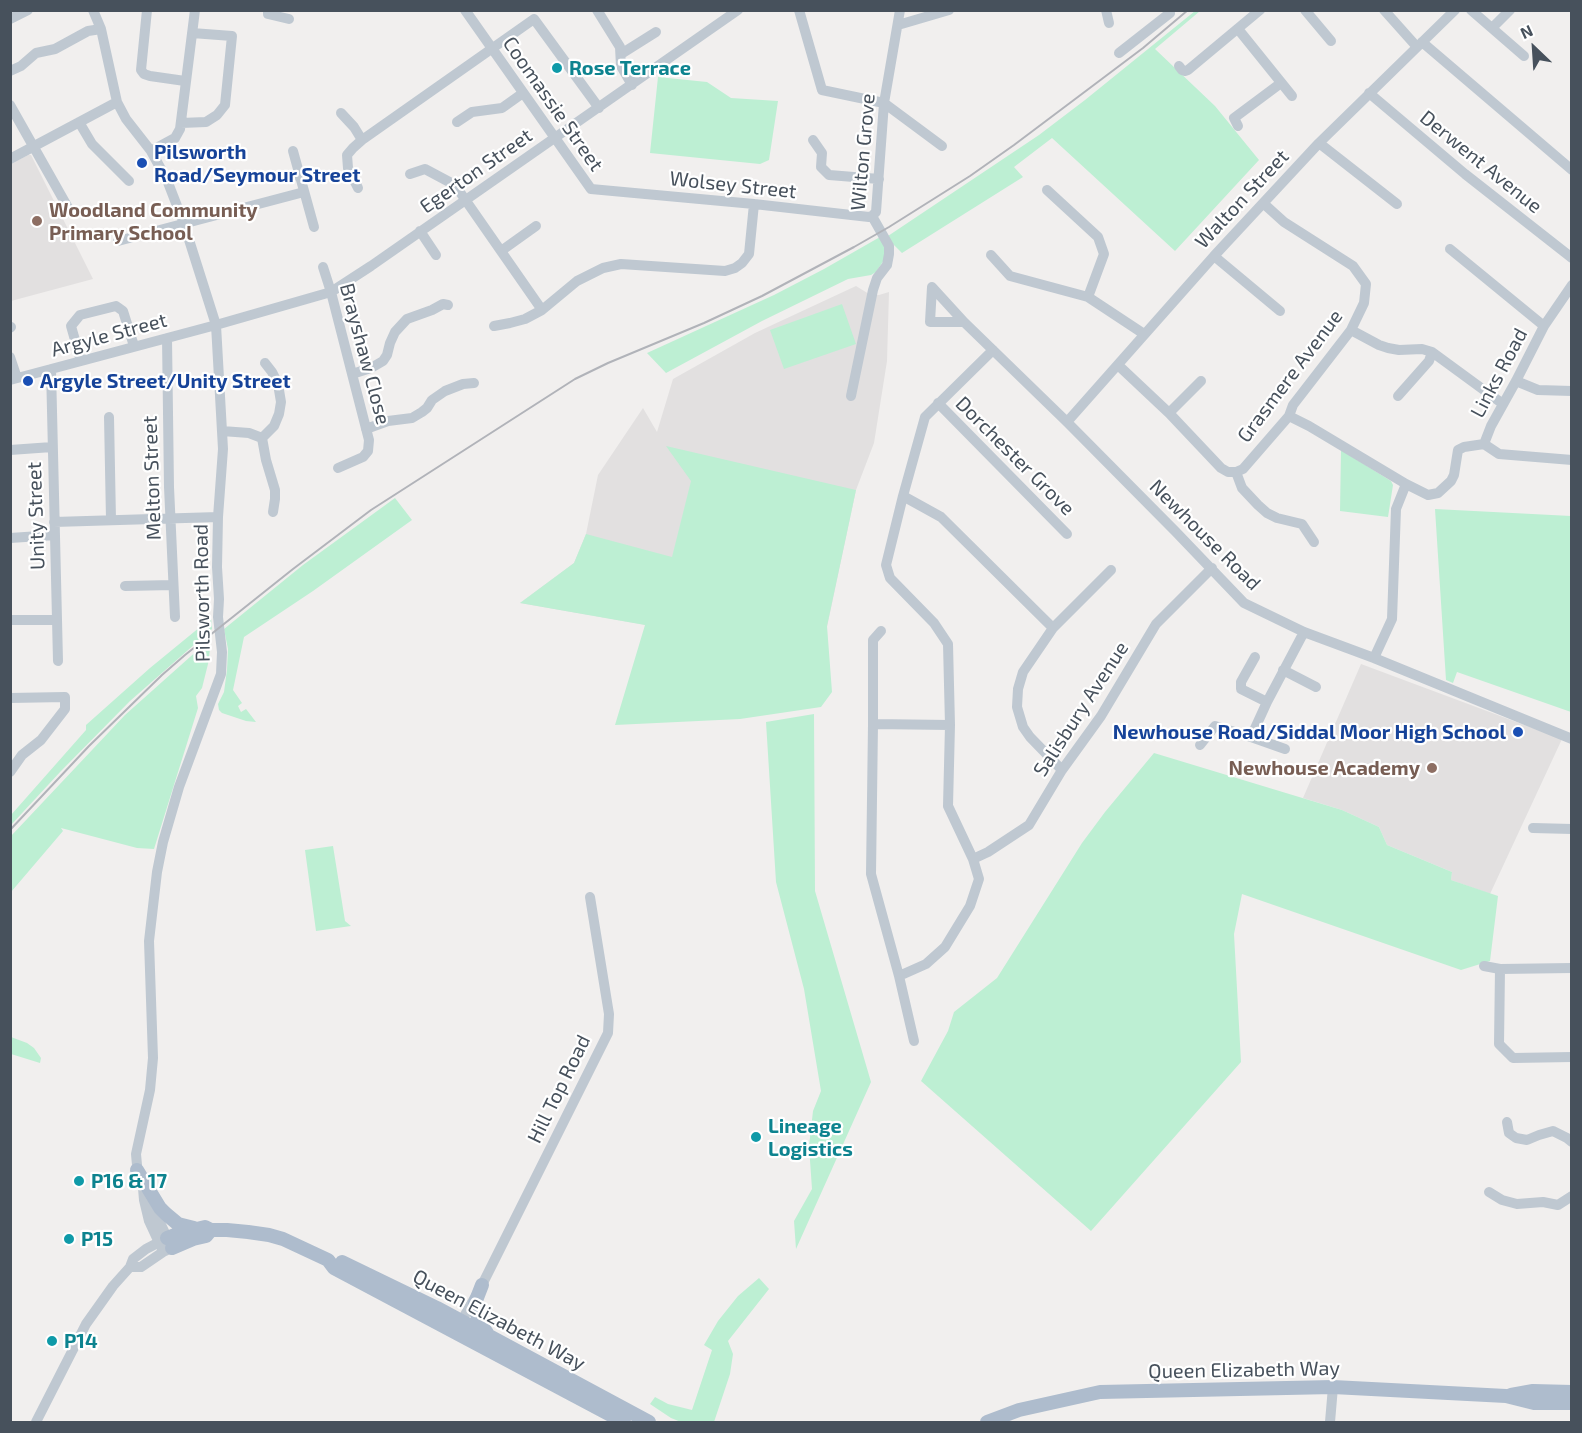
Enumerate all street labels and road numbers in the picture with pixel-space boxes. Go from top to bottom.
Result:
street label: Coomassie Street [498,32,608,176]
street label: Wilton Grove [846,92,880,212]
street label: Derwent Avenue [1415,106,1547,218]
street label: Egerton Street [415,123,537,219]
street label: Walton Street [1190,145,1294,253]
street label: Wolsey Street [668,166,798,204]
street label: Brayshaw Close [335,281,395,427]
street label: Grasmere Avenue [1232,305,1348,447]
street label: Argyle Street [48,308,170,362]
street label: Links Road [1465,324,1533,422]
street label: Dorchester Grove [951,392,1079,520]
street label: Melton Street [138,415,166,541]
street label: Unity Street [22,462,50,570]
street label: Newhouse Road [1144,474,1266,596]
street label: Pilsworth Road [189,524,215,662]
street label: Salisbury Avenue [1028,637,1134,781]
street label: Hill Top Road [522,1031,596,1147]
street label: Queen Elizabeth Way [409,1264,589,1376]
street label: Queen Elizabeth Way [1148,1356,1340,1384]

